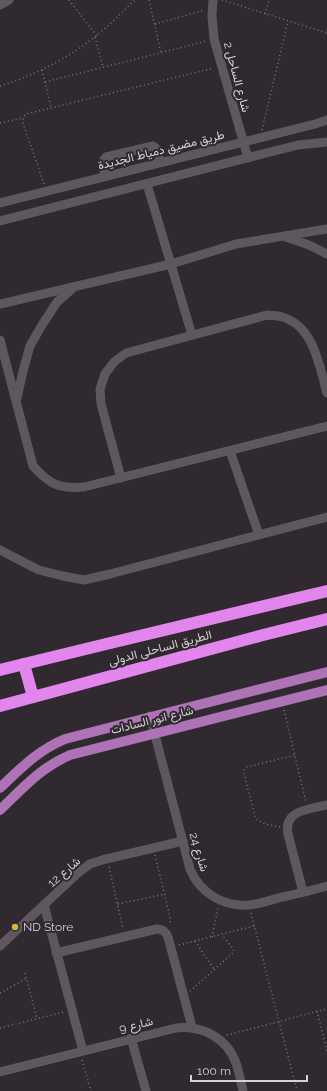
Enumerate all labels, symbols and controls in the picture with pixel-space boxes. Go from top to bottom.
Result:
street label: شارع الساحل 2 [219,40,253,114]
street label: طريق مضيق دمياط الجديدة [96,127,226,173]
street label: الطريق الساحلى الدولى [107,627,213,670]
street label: شارع انور السادات [109,703,195,739]
street label: شارع 24 [185,831,212,874]
street label: شارع 12 [45,854,84,891]
place label: ND Store [23,920,73,934]
marker: ND Store [10,922,20,932]
street label: شارع 9 [118,1014,155,1038]
scale bar [191,1057,307,1083]
text: 100 m [197,1064,231,1078]

